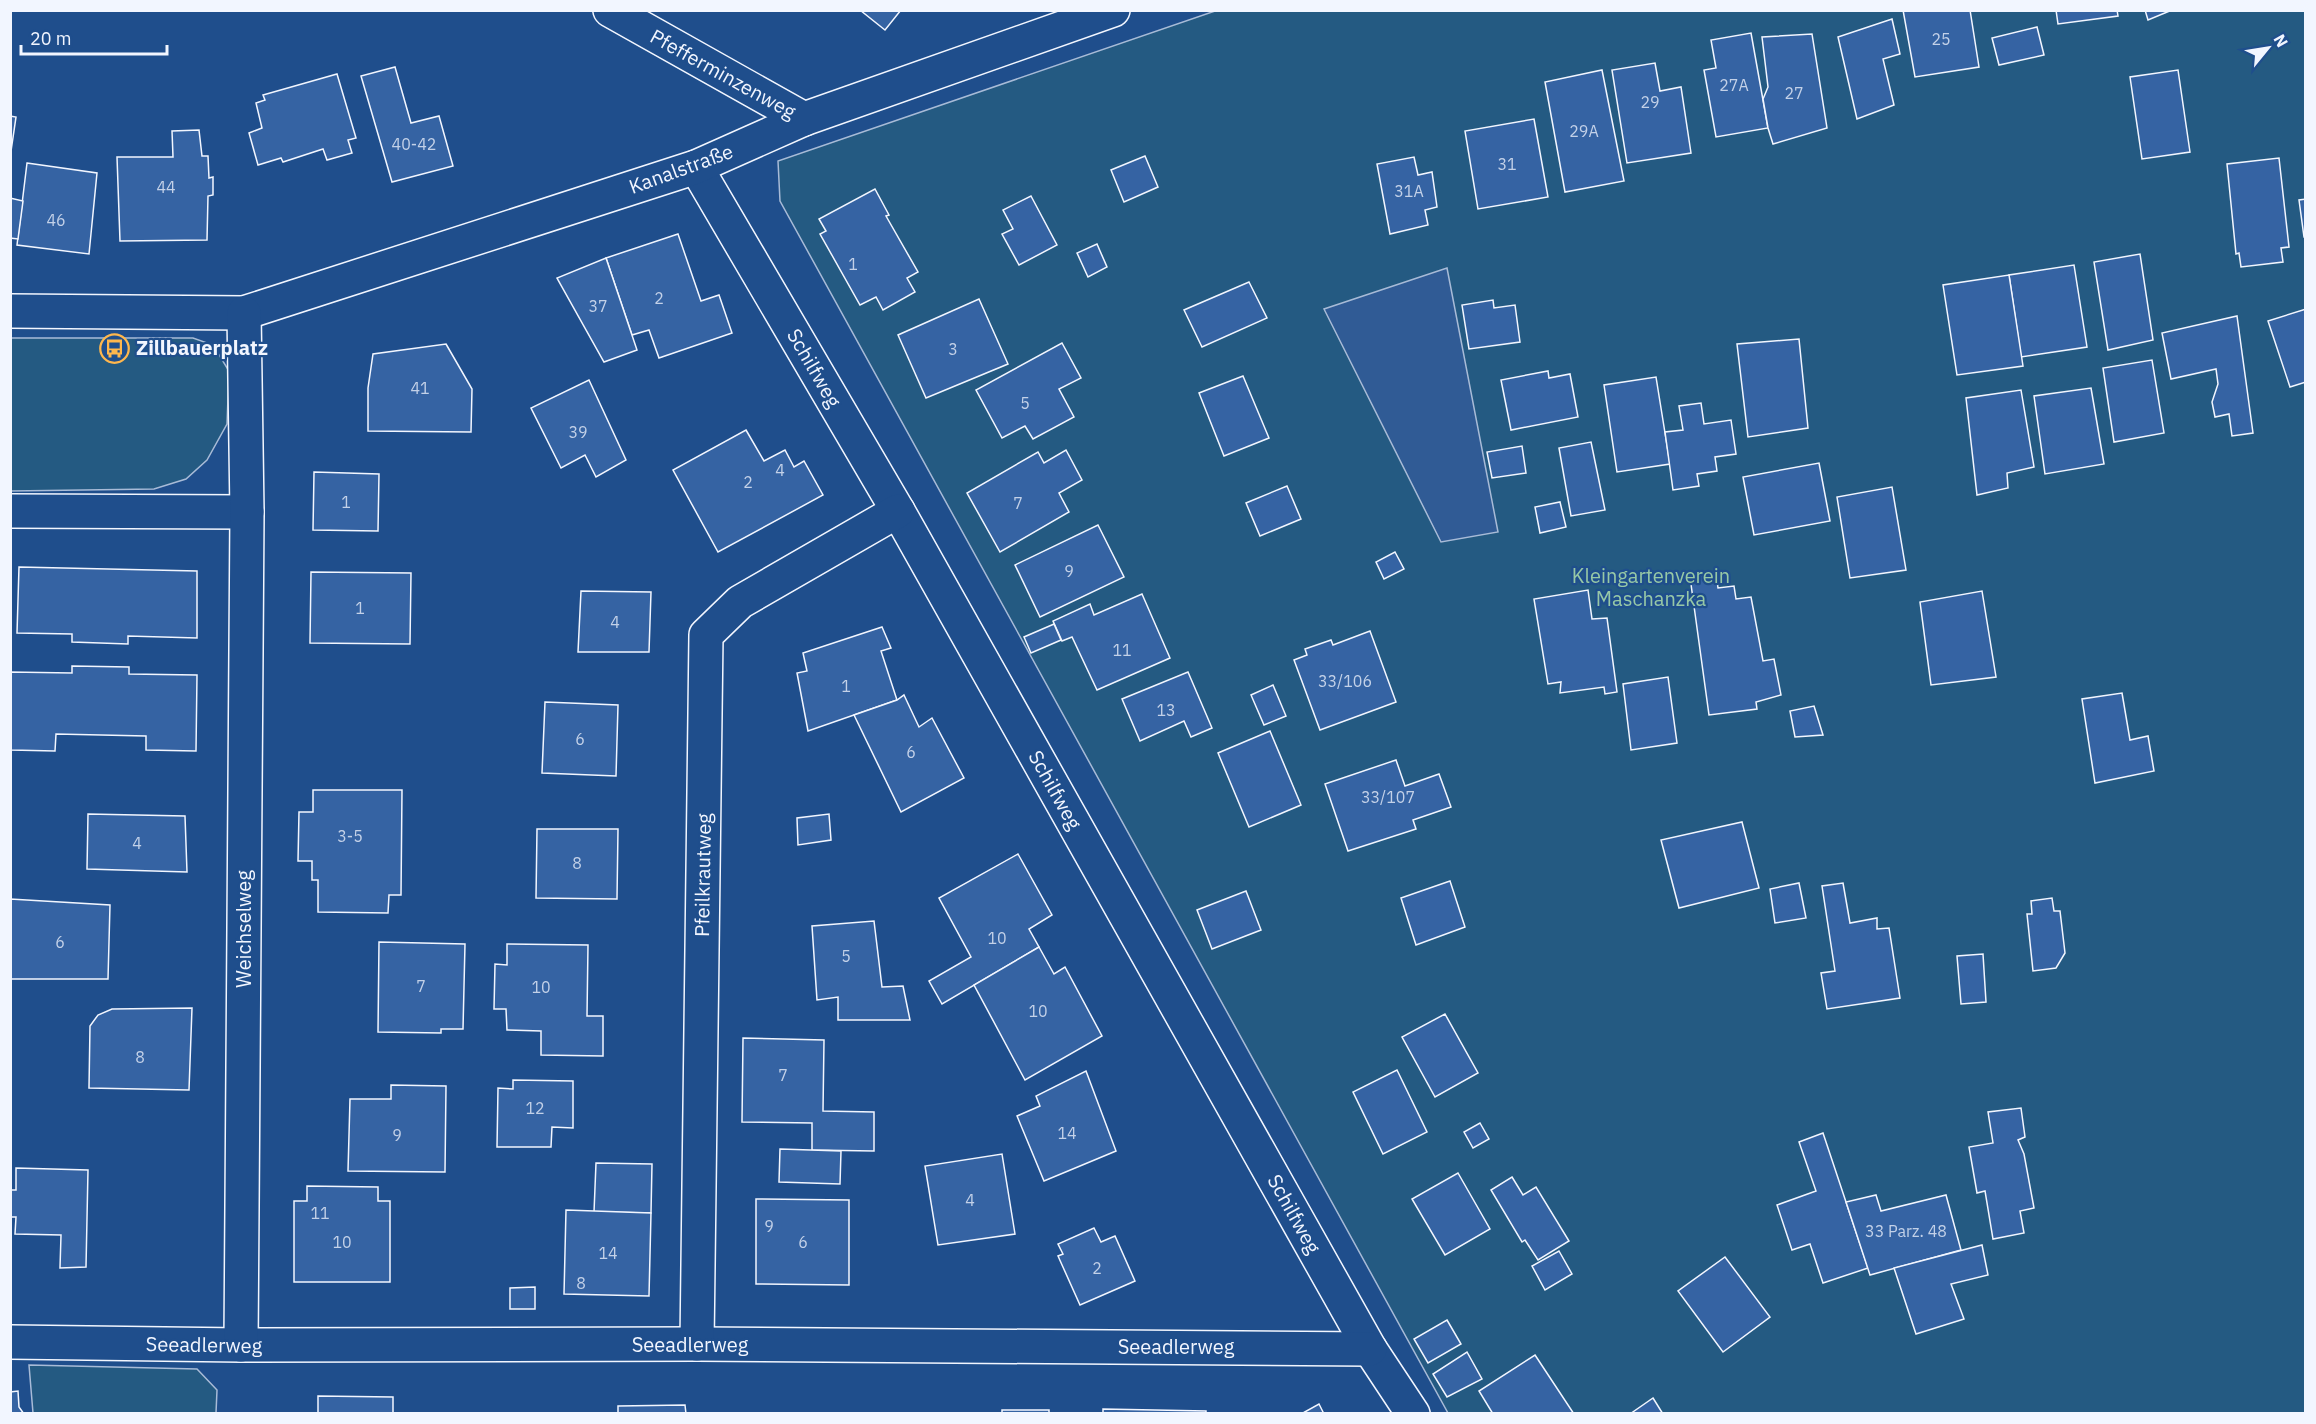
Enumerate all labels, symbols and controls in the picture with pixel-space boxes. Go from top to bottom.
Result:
scale bar [21,18,166,56]
north arrow [2238,18,2298,78]
street label: Pfefferminzenweg [646,22,801,125]
text: 20 m [30,27,72,50]
house number: 25 [1931,29,1951,49]
text: N [2269,30,2293,51]
house number: 27A [1719,75,1749,95]
house number: 27 [1784,83,1804,103]
house number: 29 [1640,92,1660,112]
house number: 29A [1569,121,1599,141]
house number: 40-42 [392,134,436,154]
street label: Kanalstraße [625,137,737,200]
house number: 31 [1497,154,1517,174]
house number: 44 [156,177,176,197]
house number: 31A [1394,181,1424,201]
house number: 46 [46,210,66,230]
house number: 1 [848,254,858,274]
house number: 2 [654,288,664,308]
house number: 37 [588,296,608,316]
street label: Schilfweg [781,323,848,412]
bus stop icon: Zillbauerplatz [99,332,131,364]
place label: Zillbauerplatz [136,334,268,361]
house number: 3 [948,339,958,359]
house number: 41 [410,378,430,398]
house number: 5 [1020,393,1030,413]
house number: 39 [568,422,588,442]
house number: 4 [775,460,785,480]
house number: 2 [743,472,753,492]
house number: 1 [341,492,351,512]
house number: 7 [1013,493,1023,513]
house number: 9 [1064,561,1074,581]
park label: Kleingartenverein Maschanzka [1572,562,1730,612]
house number: 1 [355,598,365,618]
house number: 4 [610,612,620,632]
house number: 11 [1112,640,1132,660]
house number: 33/106 [1318,671,1372,691]
house number: 1 [841,676,851,696]
house number: 13 [1156,700,1176,720]
house number: 6 [575,729,585,749]
house number: 6 [906,742,916,762]
street label: Schilfweg [1023,745,1088,835]
house number: 33/107 [1361,787,1415,807]
street label: Pfeilkrautweg [688,813,717,937]
house number: 3-5 [337,826,363,846]
house number: 4 [132,833,142,853]
house number: 8 [572,853,582,873]
street label: Weichselweg [230,870,257,988]
house number: 10 [987,928,1007,948]
house number: 6 [55,932,65,952]
house number: 5 [841,946,851,966]
house number: 7 [416,976,426,996]
house number: 10 [531,977,551,997]
house number: 10 [1028,1001,1048,1021]
house number: 8 [135,1047,145,1067]
house number: 7 [778,1065,788,1085]
house number: 12 [525,1098,545,1118]
house number: 14 [1057,1123,1077,1143]
house number: 9 [392,1125,402,1145]
street label: Schilfweg [1262,1169,1327,1259]
house number: 4 [965,1190,975,1210]
house number: 11 [310,1203,330,1223]
house number: 9 [764,1216,774,1236]
house number: 33 Parz. 48 [1865,1221,1947,1241]
house number: 10 [332,1232,352,1252]
house number: 6 [798,1232,808,1252]
house number: 14 [598,1243,618,1263]
house number: 2 [1092,1258,1102,1278]
house number: 8 [576,1273,586,1293]
street label: Seeadlerweg [146,1330,263,1359]
street label: Seeadlerweg [632,1331,749,1358]
street label: Seeadlerweg [1118,1333,1235,1360]

